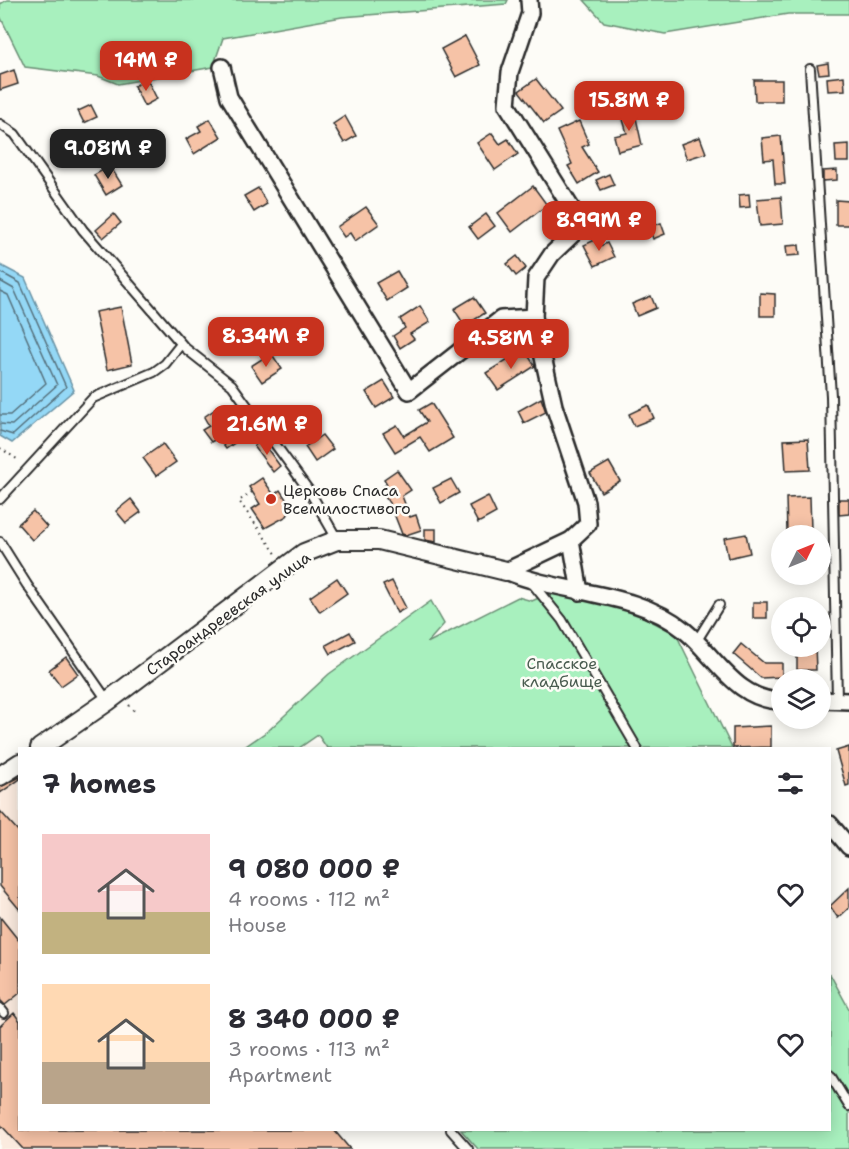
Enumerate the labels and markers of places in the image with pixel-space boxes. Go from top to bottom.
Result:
pin: 14M ₽ [104,41,188,92]
pin: 15.8M ₽ [574,81,684,132]
pin: 9.08M ₽ [53,129,163,180]
pin: 8.99M ₽ [544,201,654,252]
pin: 8.34M ₽ [211,317,321,368]
pin: 4.58M ₽ [456,319,566,370]
pin: 21.6M ₽ [212,405,322,456]
place label: Церковь Спаса Всемилостивого [283,480,411,519]
marker: Церковь Спаса Всемилостивого [264,492,278,506]

